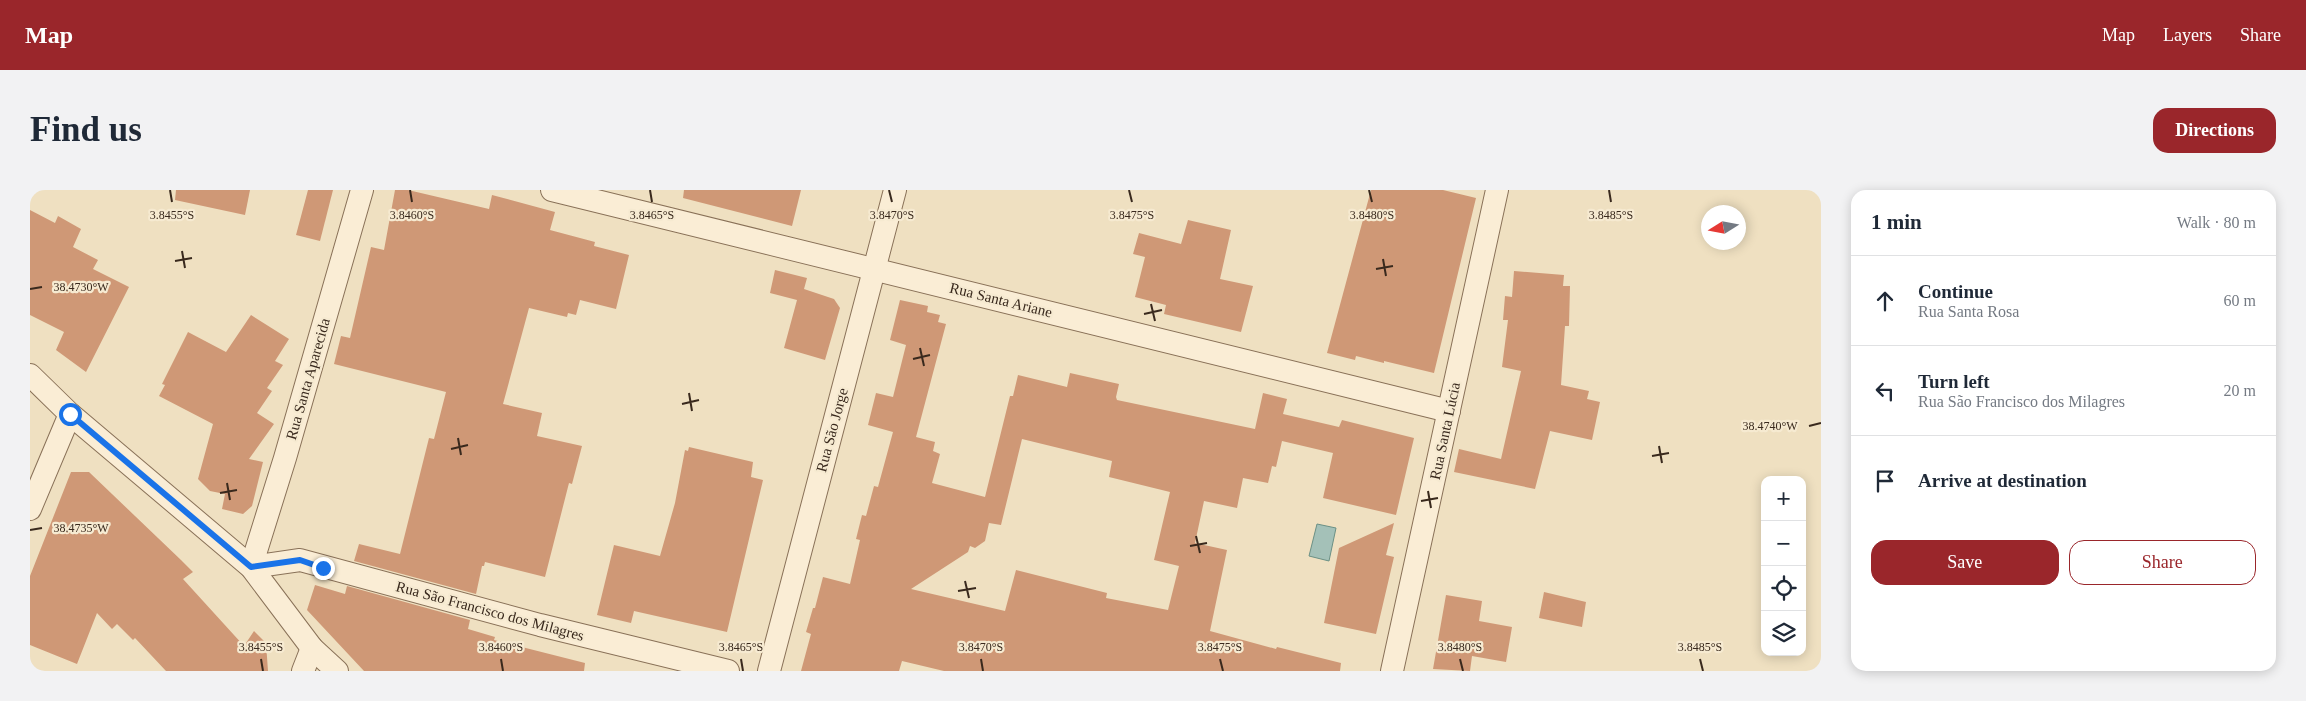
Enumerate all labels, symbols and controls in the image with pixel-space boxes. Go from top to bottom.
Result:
text: Map [25,22,73,48]
text: Map [2102,25,2135,45]
text: Layers [2163,25,2212,45]
text: Share [2240,25,2281,45]
button: Directions [2153,108,2276,153]
text: Find us [30,110,142,149]
north arrow [1701,205,1746,250]
text: 3.8455°S [150,208,194,222]
text: 3.8460°S [390,208,434,222]
text: 3.8465°S [630,208,674,222]
text: 3.8470°S [870,208,914,222]
text: 3.8475°S [1110,208,1154,222]
text: 3.8480°S [1350,208,1394,222]
text: 3.8485°S [1589,208,1633,222]
text: 1 min [1871,210,1922,234]
text: Walk · 80 m [2177,214,2256,231]
text: 38.4730°W [53,280,109,294]
street label: Rua Santa Ariane [948,280,1054,321]
text: Continue [1918,281,1993,302]
icon: ahead [1871,287,1899,315]
text: 60 m [2224,292,2256,309]
text: Rua Santa Rosa [1918,303,2019,320]
street label: Rua Santa Aparecida [283,316,333,442]
text: Turn left [1918,371,1990,392]
icon: left [1871,377,1899,405]
street label: Rua Santa Lúcia [1427,381,1463,481]
text: 20 m [2224,382,2256,399]
street label: Rua São Jorge [813,386,851,474]
text: Rua São Francisco dos Milagres [1918,393,2125,410]
route start [59,403,82,426]
text: 38.4740°W [1742,419,1798,433]
icon: arrive [1871,467,1899,495]
text: Arrive at destination [1918,470,2087,491]
map controls [1761,476,1806,656]
button: + [1761,476,1806,521]
text: 38.4735°W [53,521,109,535]
button: − [1761,521,1806,566]
button: Save [1871,540,2059,585]
button: Share [2069,540,2256,585]
route end [312,557,335,580]
button: locate [1761,566,1806,611]
street label: Rua São Francisco dos Milagres [394,578,586,644]
button: layers [1761,611,1806,656]
text: 3.8455°S [239,640,283,654]
text: 3.8460°S [479,640,523,654]
text: 3.8465°S [719,640,763,654]
text: 3.8470°S [959,640,1003,654]
text: 3.8475°S [1198,640,1242,654]
text: 3.8480°S [1438,640,1482,654]
text: 3.8485°S [1678,640,1722,654]

